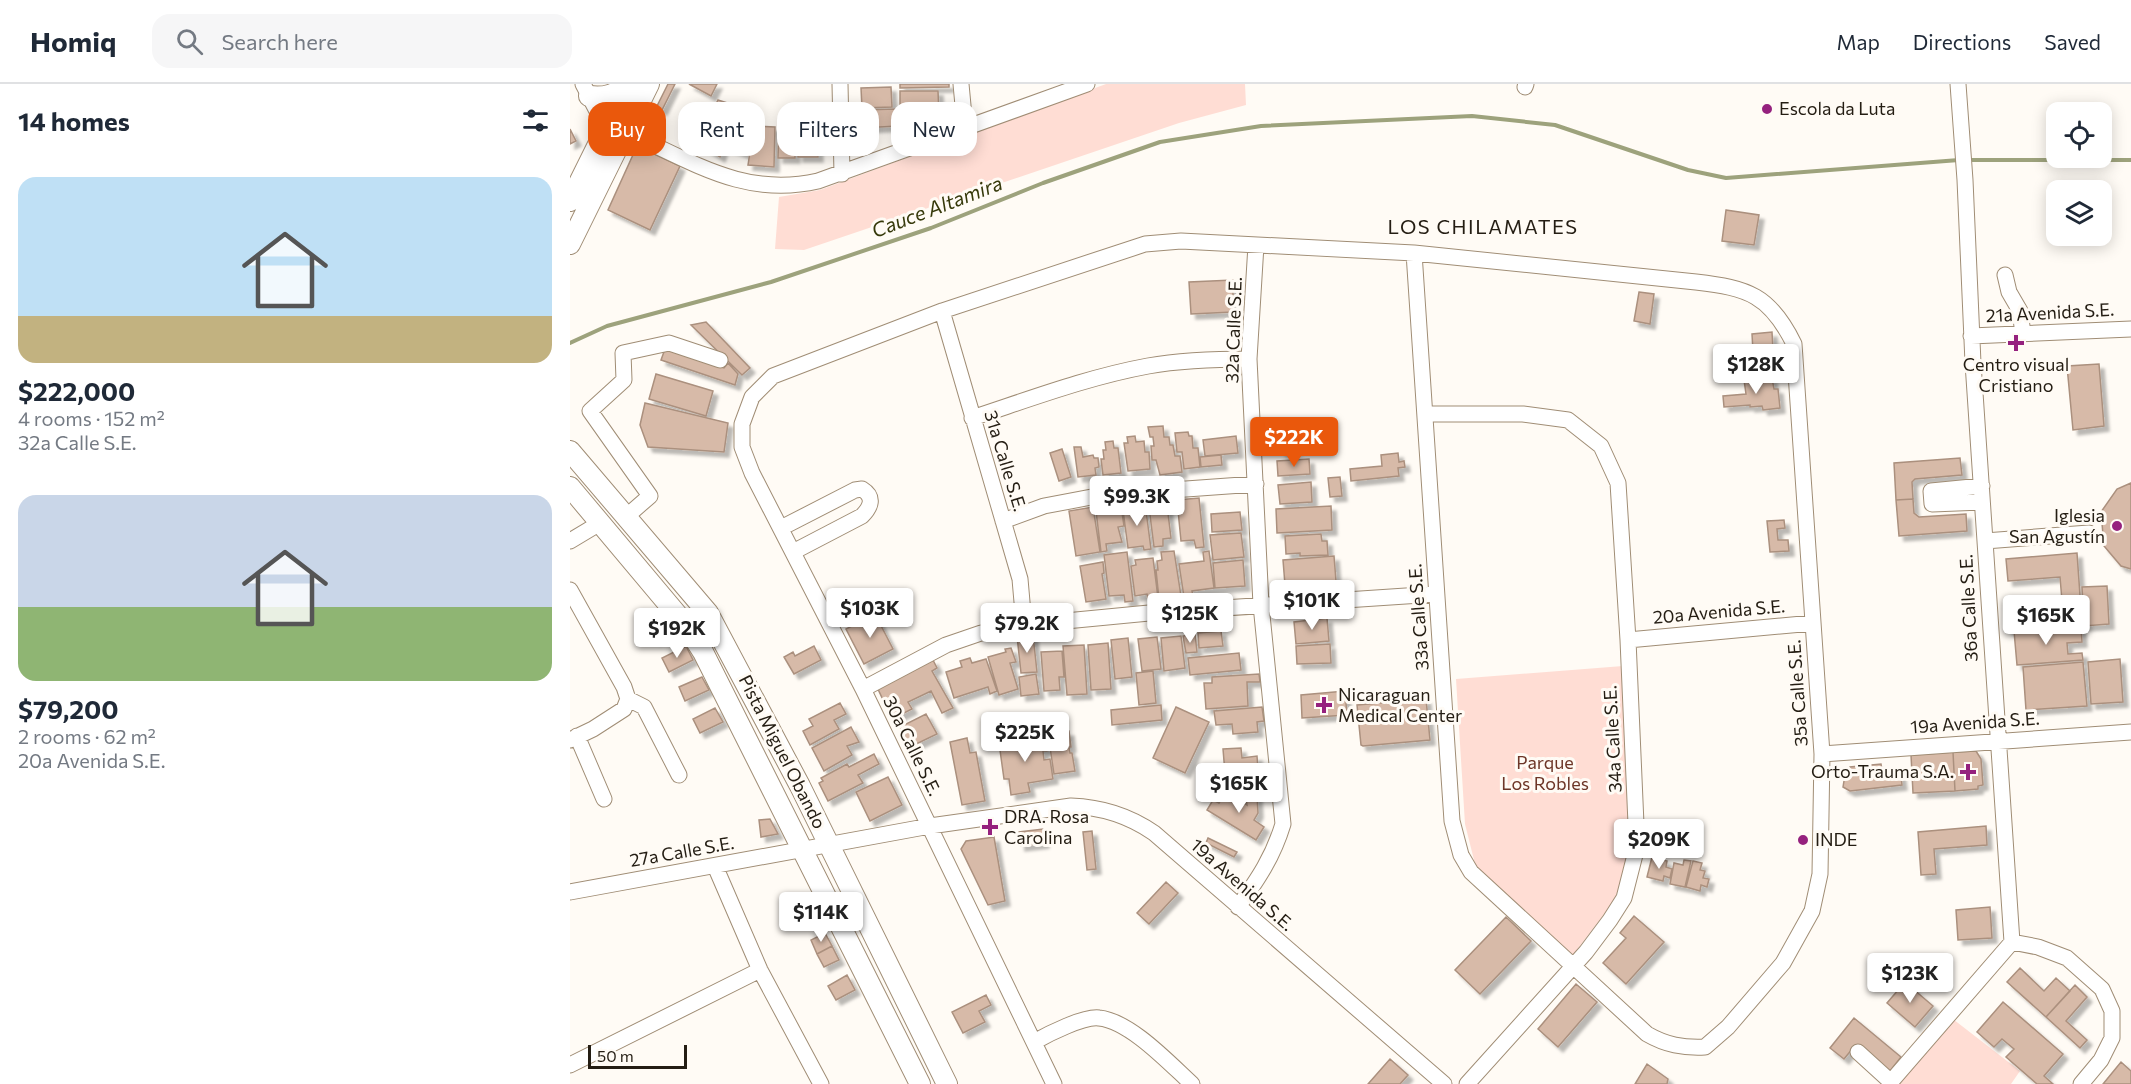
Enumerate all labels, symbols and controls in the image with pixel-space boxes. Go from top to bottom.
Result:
search box [152,14,572,68]
text: Homiq [30,24,116,58]
icon: search [173,25,206,58]
text: Search here [221,28,338,55]
text: Map [1837,29,1880,54]
text: Directions [1913,29,2011,54]
text: Saved [2044,29,2101,54]
place label: Escola da Luta [1779,97,1895,119]
chip: Buy [588,102,666,156]
chip: Rent [678,102,765,156]
chip: Filters [777,102,879,156]
chip: New [891,102,977,156]
marker: Escola da Luta [1760,102,1774,116]
map controls [2046,102,2112,246]
button: locate [2046,102,2112,168]
icon: filters [519,104,552,137]
text: 14 homes [18,105,130,136]
water label: Cauce Altamira [868,170,1005,242]
button: layers [2046,180,2112,246]
district label: LOS CHILAMATES [1387,214,1579,238]
icon: home [231,216,339,324]
street label: 32a Calle S.E. [1220,276,1246,384]
street label: 21a Avenida S.E. [1985,298,2115,326]
marker: Centro visual Cristiano [2007,334,2025,352]
pin: $128K [1714,344,1798,395]
text: $128K [1727,351,1785,375]
place label: Centro visual Cristiano [1963,353,2069,396]
text: $222,000 [18,375,135,406]
text: 4 rooms · 152 m² [18,406,165,430]
street label: 31a Calle S.E. [980,408,1032,514]
pin: $222K [1252,417,1336,468]
text: $222K [1264,424,1324,448]
text: 32a Calle S.E. [18,430,136,454]
pin: $99.3K [1088,476,1186,527]
text: $99.3K [1104,483,1170,507]
place label: Iglesia San Agustín [2009,504,2105,547]
marker: Iglesia San Agustín [2110,519,2124,533]
icon: home [231,534,339,642]
street label: 36a Calle S.E. [1954,554,1982,662]
street label: 33a Calle S.E. [1403,563,1433,671]
pin: $101K [1270,580,1354,631]
text: $101K [1284,587,1340,611]
pin: $103K [828,588,912,639]
pin: $125K [1148,593,1232,644]
street label: 20a Avenida S.E. [1652,594,1786,628]
text: $103K [840,595,900,619]
pin: $165K [2004,595,2088,646]
text: $125K [1161,600,1219,624]
text: $165K [2017,602,2075,626]
pin: $79.2K [978,603,1076,654]
pin: $192K [635,608,719,659]
text: $79.2K [994,610,1060,634]
text: $192K [648,615,706,639]
street label: 35a Calle S.E. [1782,639,1812,747]
street label: Pista Miguel Obando [735,671,831,832]
place label: Nicaraguan Medical Center [1338,683,1462,726]
street label: 34a Calle S.E. [1598,685,1626,793]
street label: 30a Calle S.E. [879,692,947,799]
text: $79,200 [18,693,118,724]
marker: Nicaraguan Medical Center [1315,696,1333,714]
street label: 19a Avenida S.E. [1910,707,2040,737]
pin: $225K [983,712,1067,763]
text: $225K [995,719,1055,743]
text: 2 rooms · 62 m² [18,724,156,748]
text: 20a Avenida S.E. [18,748,165,772]
park label: Parque Los Robles [1501,751,1589,794]
place label: Orto-Trauma S.A. [1811,760,1954,782]
pin: $165K [1197,763,1281,814]
marker: Orto-Trauma S.A. [1959,763,1977,781]
text: $165K [1210,770,1268,794]
place label: DRA. Rosa Carolina [1004,805,1089,848]
marker: DRA. Rosa Carolina [981,818,999,836]
pin: $209K [1617,819,1701,870]
text: $209K [1628,826,1690,850]
place label: INDE [1815,828,1858,850]
street label: 27a Calle S.E. [628,831,736,871]
street label: 19a Avenida S.E. [1187,833,1299,935]
marker: INDE [1796,833,1810,847]
pin: $114K [779,892,863,943]
text: $114K [793,899,849,923]
pin: $123K [1868,953,1952,1004]
text: $123K [1881,960,1939,984]
scale bar [588,1042,687,1070]
text: 50 m [597,1046,634,1065]

